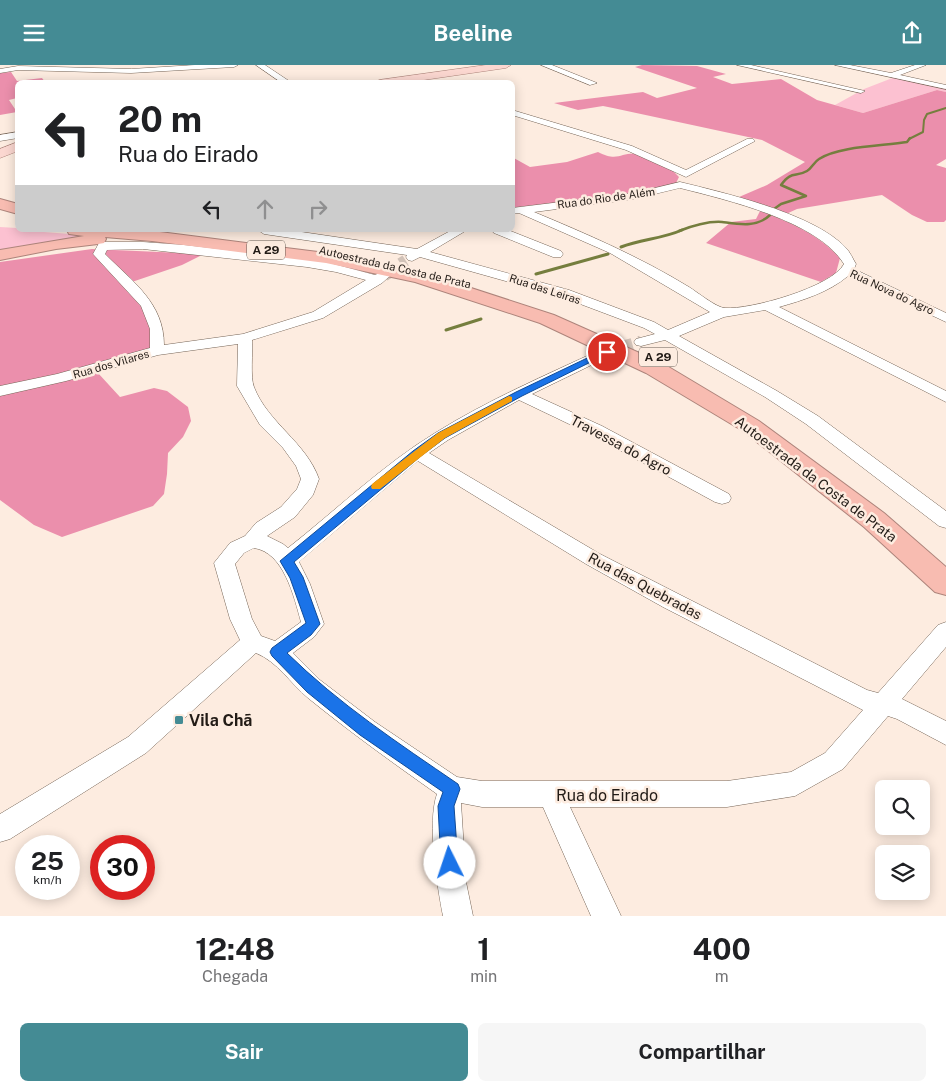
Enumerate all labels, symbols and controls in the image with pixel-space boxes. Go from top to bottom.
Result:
icon: menu [20,19,48,47]
icon: share [898,19,926,47]
text: Beeline [433,20,513,46]
text: 20 m [118,99,202,140]
icon: left [35,100,100,165]
text: Rua do Eirado [118,141,258,167]
street label: Rua do Rio de Além [556,185,656,211]
icon: left [198,195,226,223]
icon: ahead [251,195,279,223]
icon: right [304,195,332,223]
road number: A 29 [247,241,285,259]
street label: Autoestrada da Costa de Prata [318,244,472,290]
street label: Rua Nova do Agro [848,267,936,317]
street label: Rua das Leiras [508,272,582,306]
pin [586,331,628,373]
icon: arrive [593,338,621,366]
street label: Rua dos Vilares [72,347,151,381]
road number: A 29 [639,347,677,367]
street label: Travessa do Agro [568,412,674,478]
street label: Autoestrada da Costa de Prata [732,413,900,545]
street label: Rua das Quebradas [586,549,704,623]
place label: Vila Chã [189,711,252,730]
marker: Vila Chã [173,714,185,726]
map controls [875,780,930,900]
button: search [875,780,930,835]
street label: Rua do Eirado [556,786,658,805]
speed limit sign: 30 [90,835,155,900]
position arrow [423,836,475,888]
button: layers [875,845,930,900]
text: 25 [31,846,64,876]
text: km/h [33,873,62,887]
text: 12:48 [195,931,275,967]
text: 1 [477,931,490,967]
text: 400 [693,931,751,967]
text: Chegada [202,967,268,986]
text: min [470,967,497,986]
text: m [715,967,729,986]
button: Sair [20,1023,468,1081]
button: Compartilhar [478,1023,926,1081]

